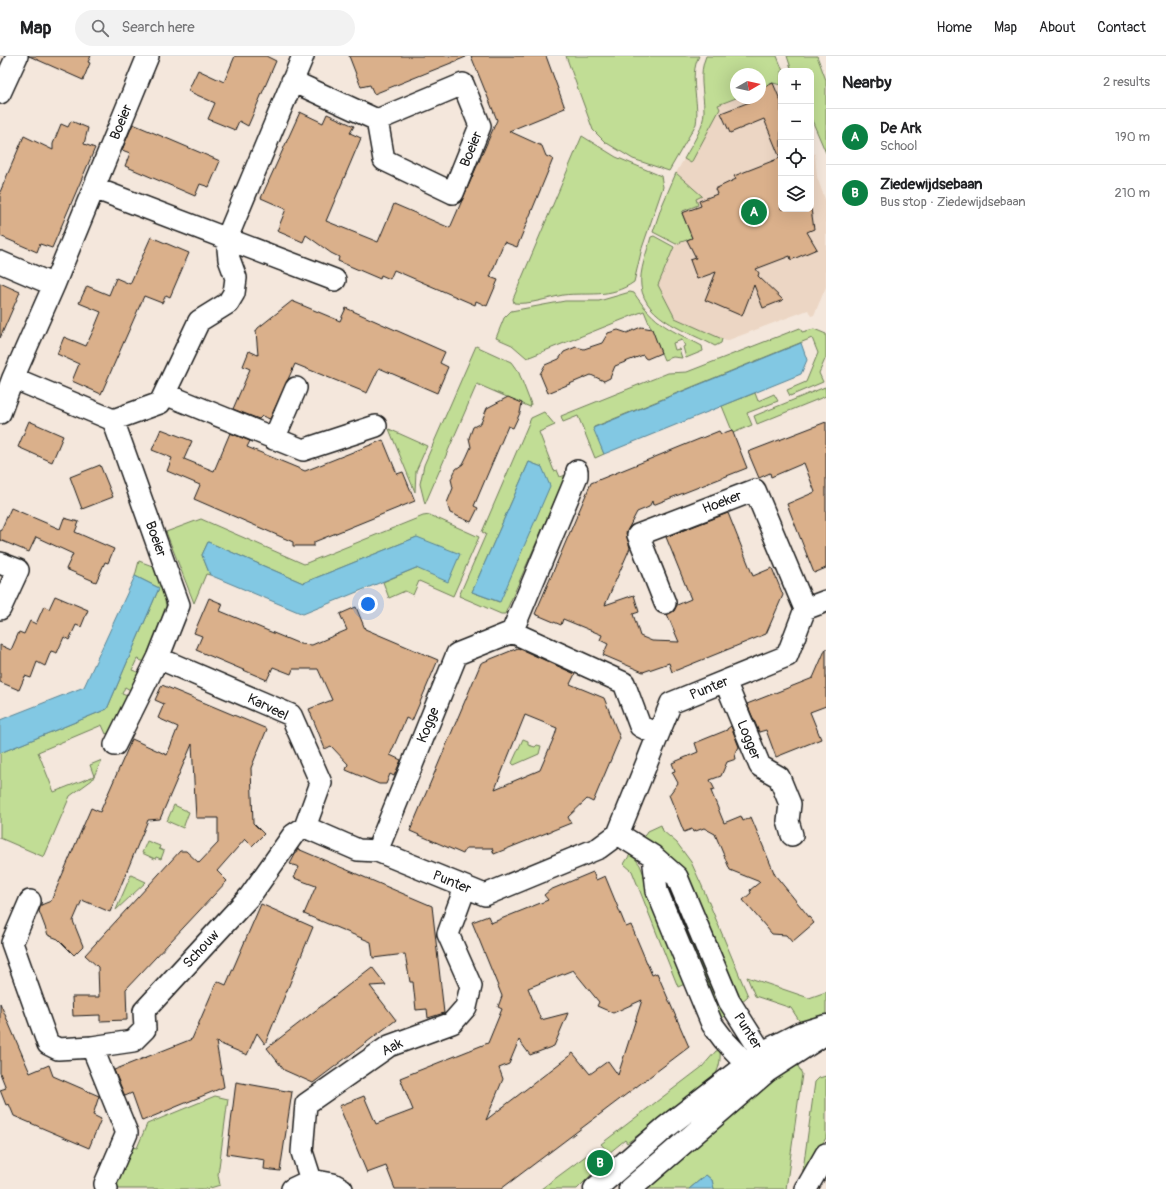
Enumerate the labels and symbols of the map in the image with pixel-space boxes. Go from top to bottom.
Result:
north arrow [730,68,766,104]
street label: Boeier [106,102,136,142]
street label: Boeier [456,129,486,169]
pin: A [741,197,767,227]
street label: Hoeker [700,487,744,517]
street label: Boeier [142,519,170,559]
your location [358,594,378,614]
street label: Punter [687,673,731,703]
street label: Karveel [245,690,291,724]
street label: Kogge [413,705,443,745]
street label: Logger [733,718,765,762]
street label: Punter [430,867,474,897]
street label: Schouw [179,926,223,972]
street label: Punter [730,1009,766,1053]
street label: Aak [379,1034,406,1059]
pin: B [587,1148,613,1178]

